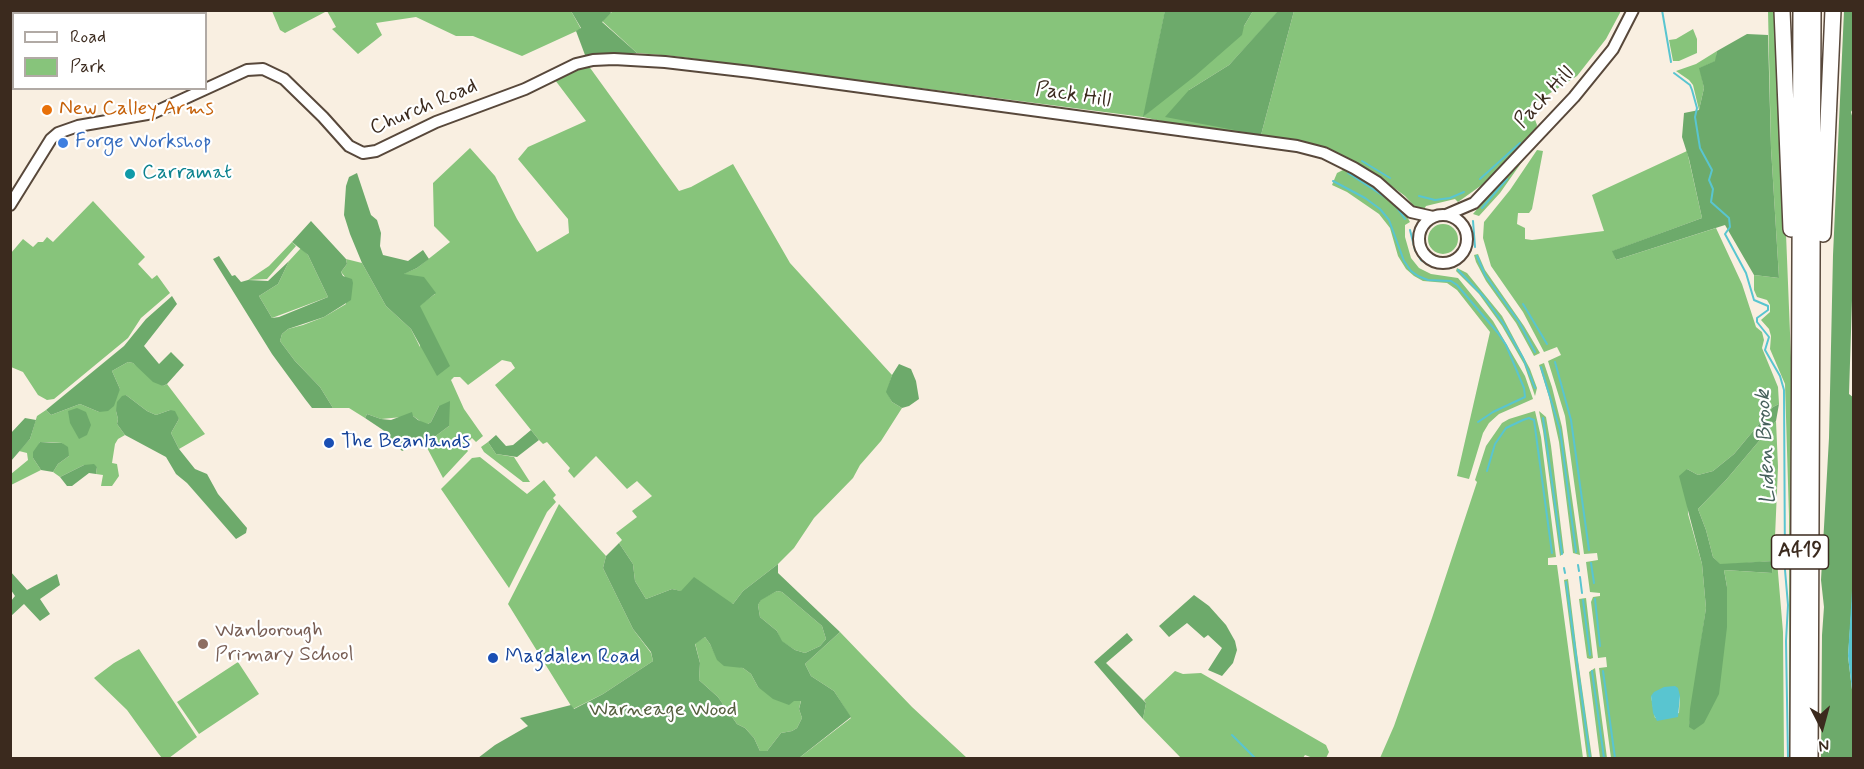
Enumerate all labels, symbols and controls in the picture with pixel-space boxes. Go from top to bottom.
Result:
legend [12,12,207,90]
text: Road [70,25,106,49]
text: Park [70,55,106,79]
street label: Pack Hill [1510,62,1580,134]
street label: Church Road [367,74,481,142]
street label: Pack Hill [1033,78,1113,114]
place label: New Calley Arms [59,97,214,123]
marker: New Calley Arms [40,103,54,117]
place label: Forge Workshop [75,130,211,156]
marker: Forge Workshop [56,136,70,150]
place label: Carramat [142,161,232,187]
marker: Carramat [123,167,137,181]
water label: Liden Brook [1751,389,1783,505]
place label: The Beanlands [341,430,470,456]
marker: The Beanlands [322,436,336,450]
road number: A419 [1772,535,1828,569]
place label: Wanborough Primary School [215,619,354,669]
marker: Wanborough Primary School [196,637,210,651]
place label: Magdalen Road [505,645,640,671]
marker: Magdalen Road [486,651,500,665]
north arrow [1792,697,1852,757]
park label: Warneage Wood [589,698,737,724]
text: N [1818,734,1830,756]

